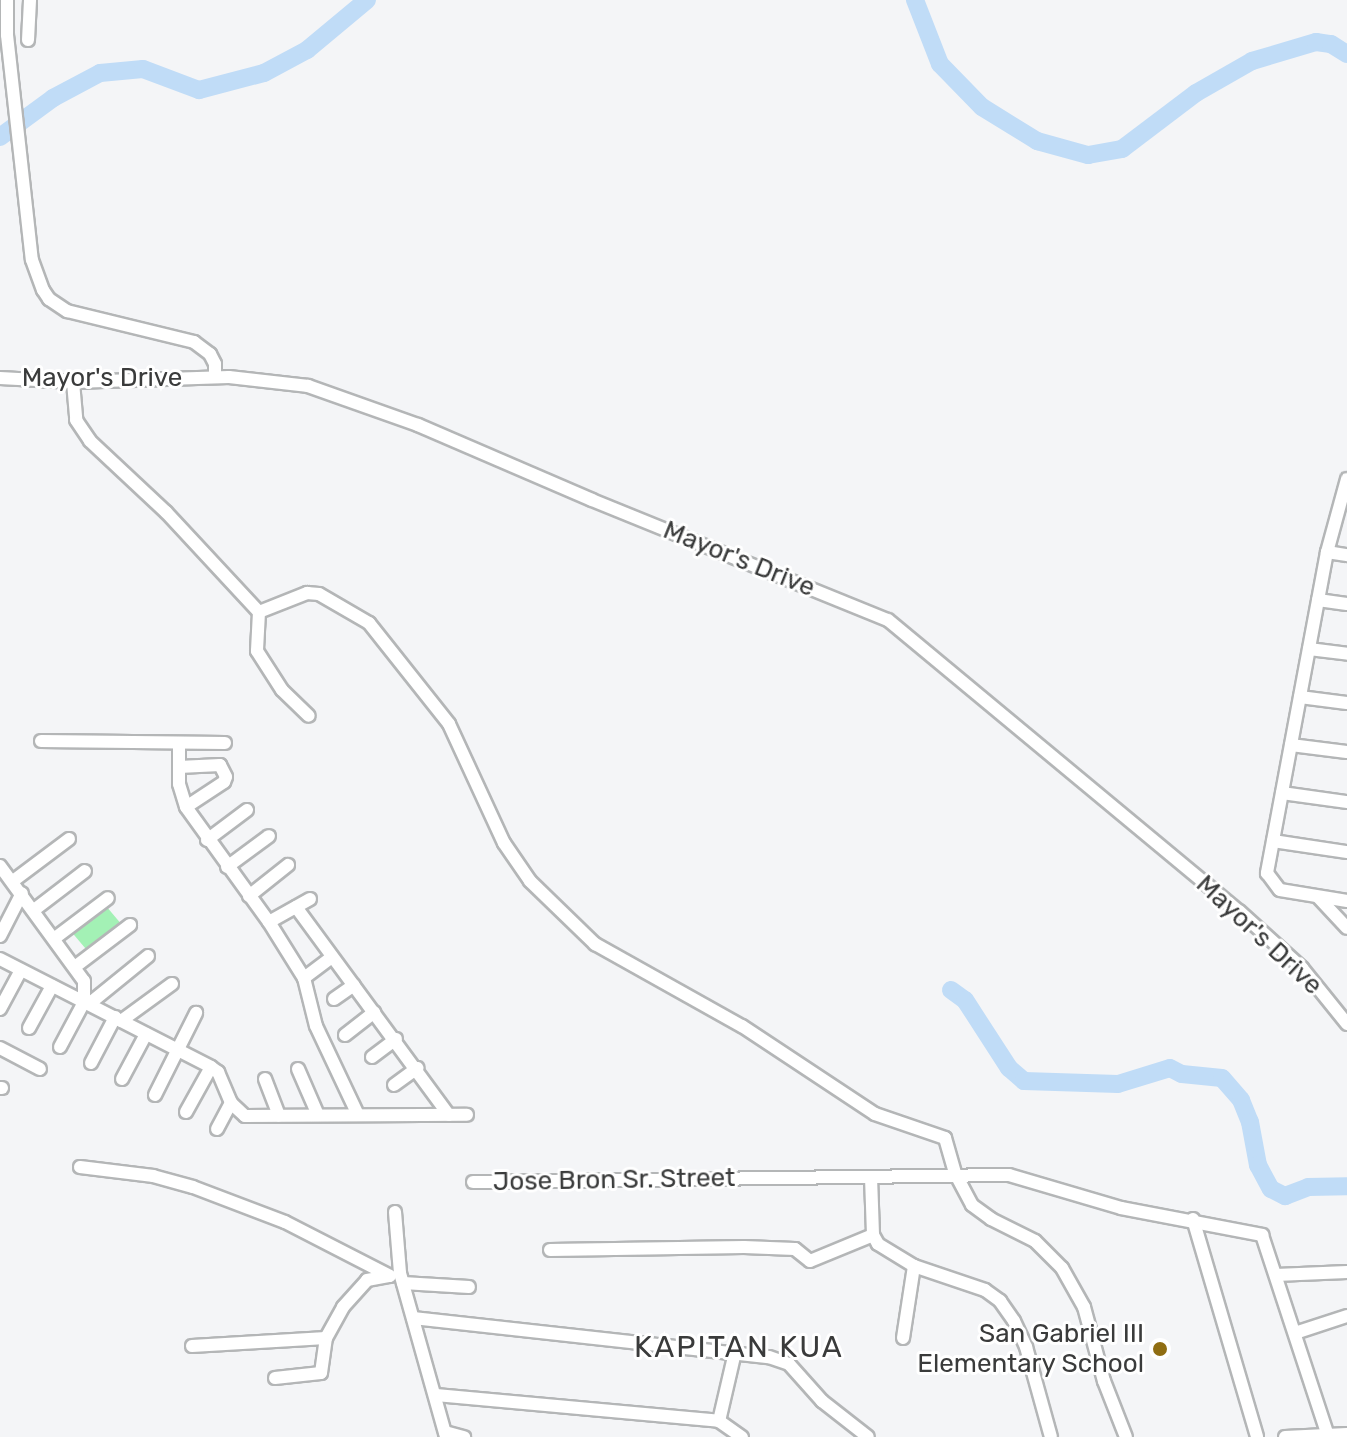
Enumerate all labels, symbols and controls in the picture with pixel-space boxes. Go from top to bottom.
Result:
street label: Mayor's Drive [22,362,182,394]
street label: Mayor's Drive [659,514,819,604]
street label: Mayor's Drive [1190,869,1328,1001]
street label: Jose Bron Sr. Street [493,1162,735,1198]
place label: San Gabriel III Elementary School [916,1318,1144,1380]
district label: KAPITAN KUA [634,1329,844,1365]
marker: San Gabriel III Elementary School [1151,1340,1169,1358]

